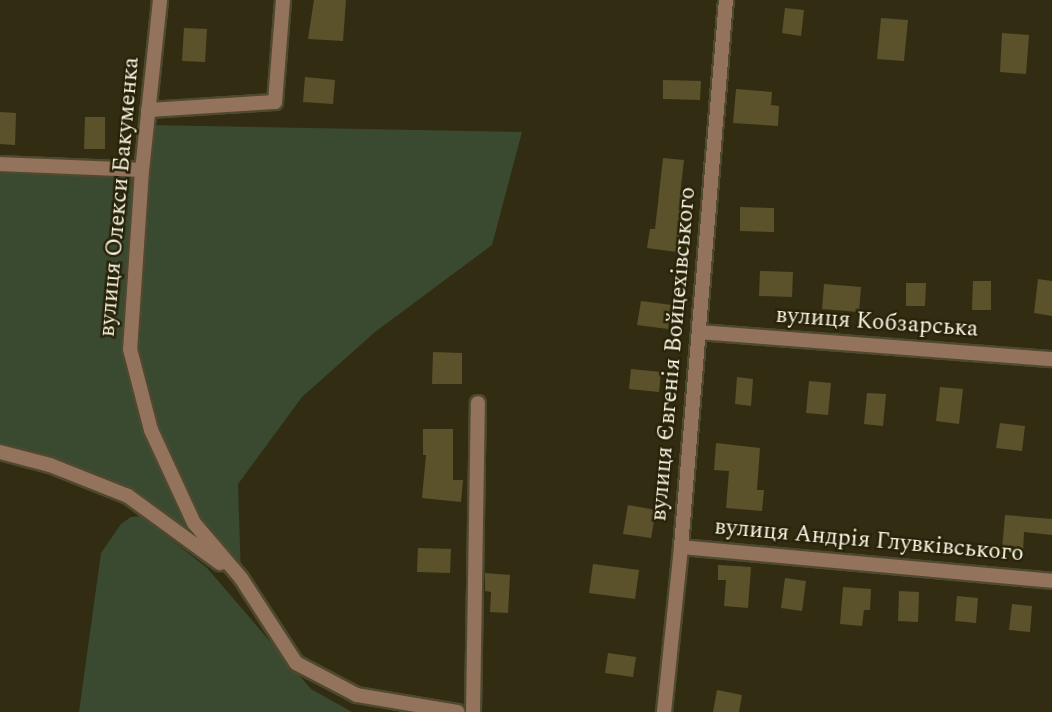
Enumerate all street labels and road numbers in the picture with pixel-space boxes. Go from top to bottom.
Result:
street label: вулиця Олекси Бакуменка [94,56,146,338]
street label: вулиця Євгенія Войцехівського [646,186,702,522]
street label: вулиця Кобзарська [775,302,979,344]
street label: вулиця Андрія Глувківського [713,514,1025,568]

